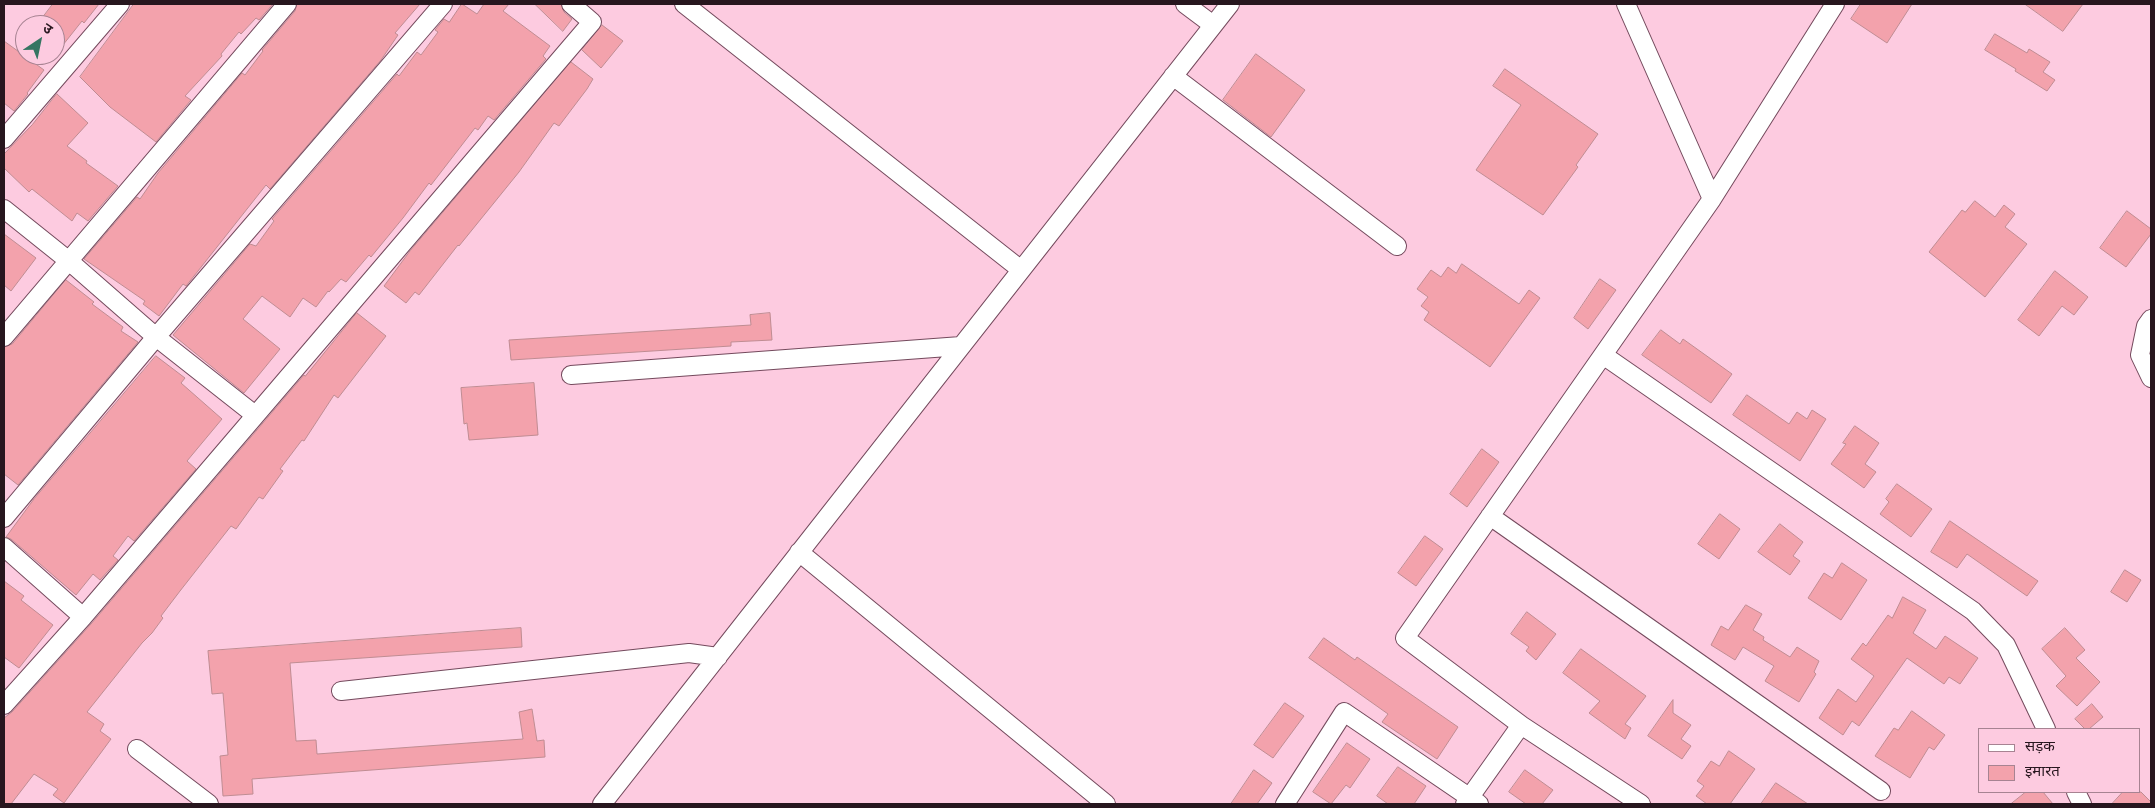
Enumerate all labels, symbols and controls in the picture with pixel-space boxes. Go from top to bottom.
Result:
north arrow [15,15,65,65]
text: उ [40,19,56,37]
legend [1978,728,2140,793]
text: सड़क [2025,738,2055,754]
text: इमारत [2025,763,2060,779]

